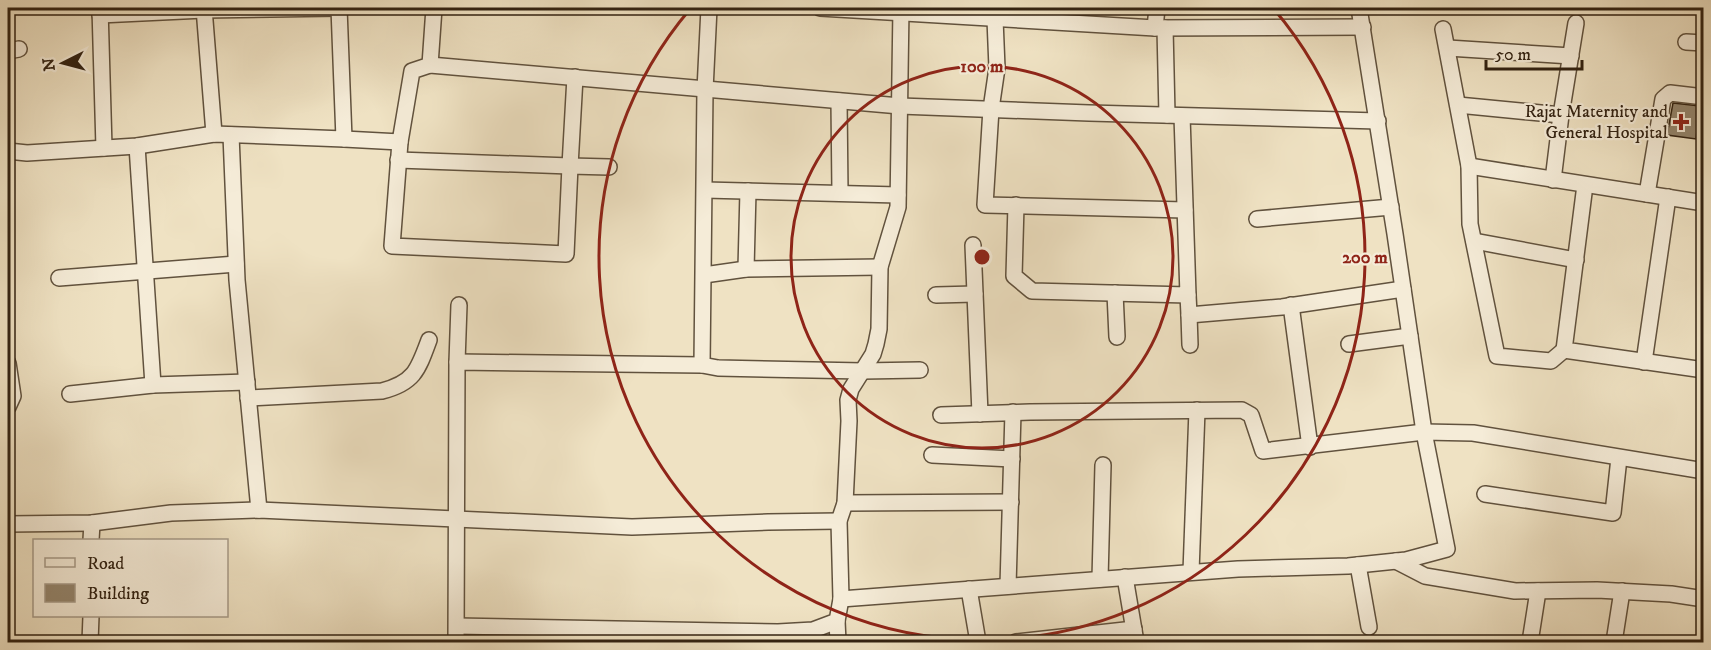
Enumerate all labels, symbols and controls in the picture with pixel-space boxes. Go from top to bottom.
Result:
north arrow [33,33,93,93]
scale bar [1486,33,1582,71]
text: 50 m [1495,44,1531,66]
text: 100 m [960,56,1004,78]
text: N [38,57,60,72]
place label: Rajat Maternity and General Hospital [1525,101,1669,144]
marker: Rajat Maternity and General Hospital [1672,113,1690,131]
centre of rings [972,247,992,267]
text: 200 m [1342,247,1388,269]
legend [33,539,228,617]
text: Road [87,553,124,575]
text: Building [87,583,149,605]

